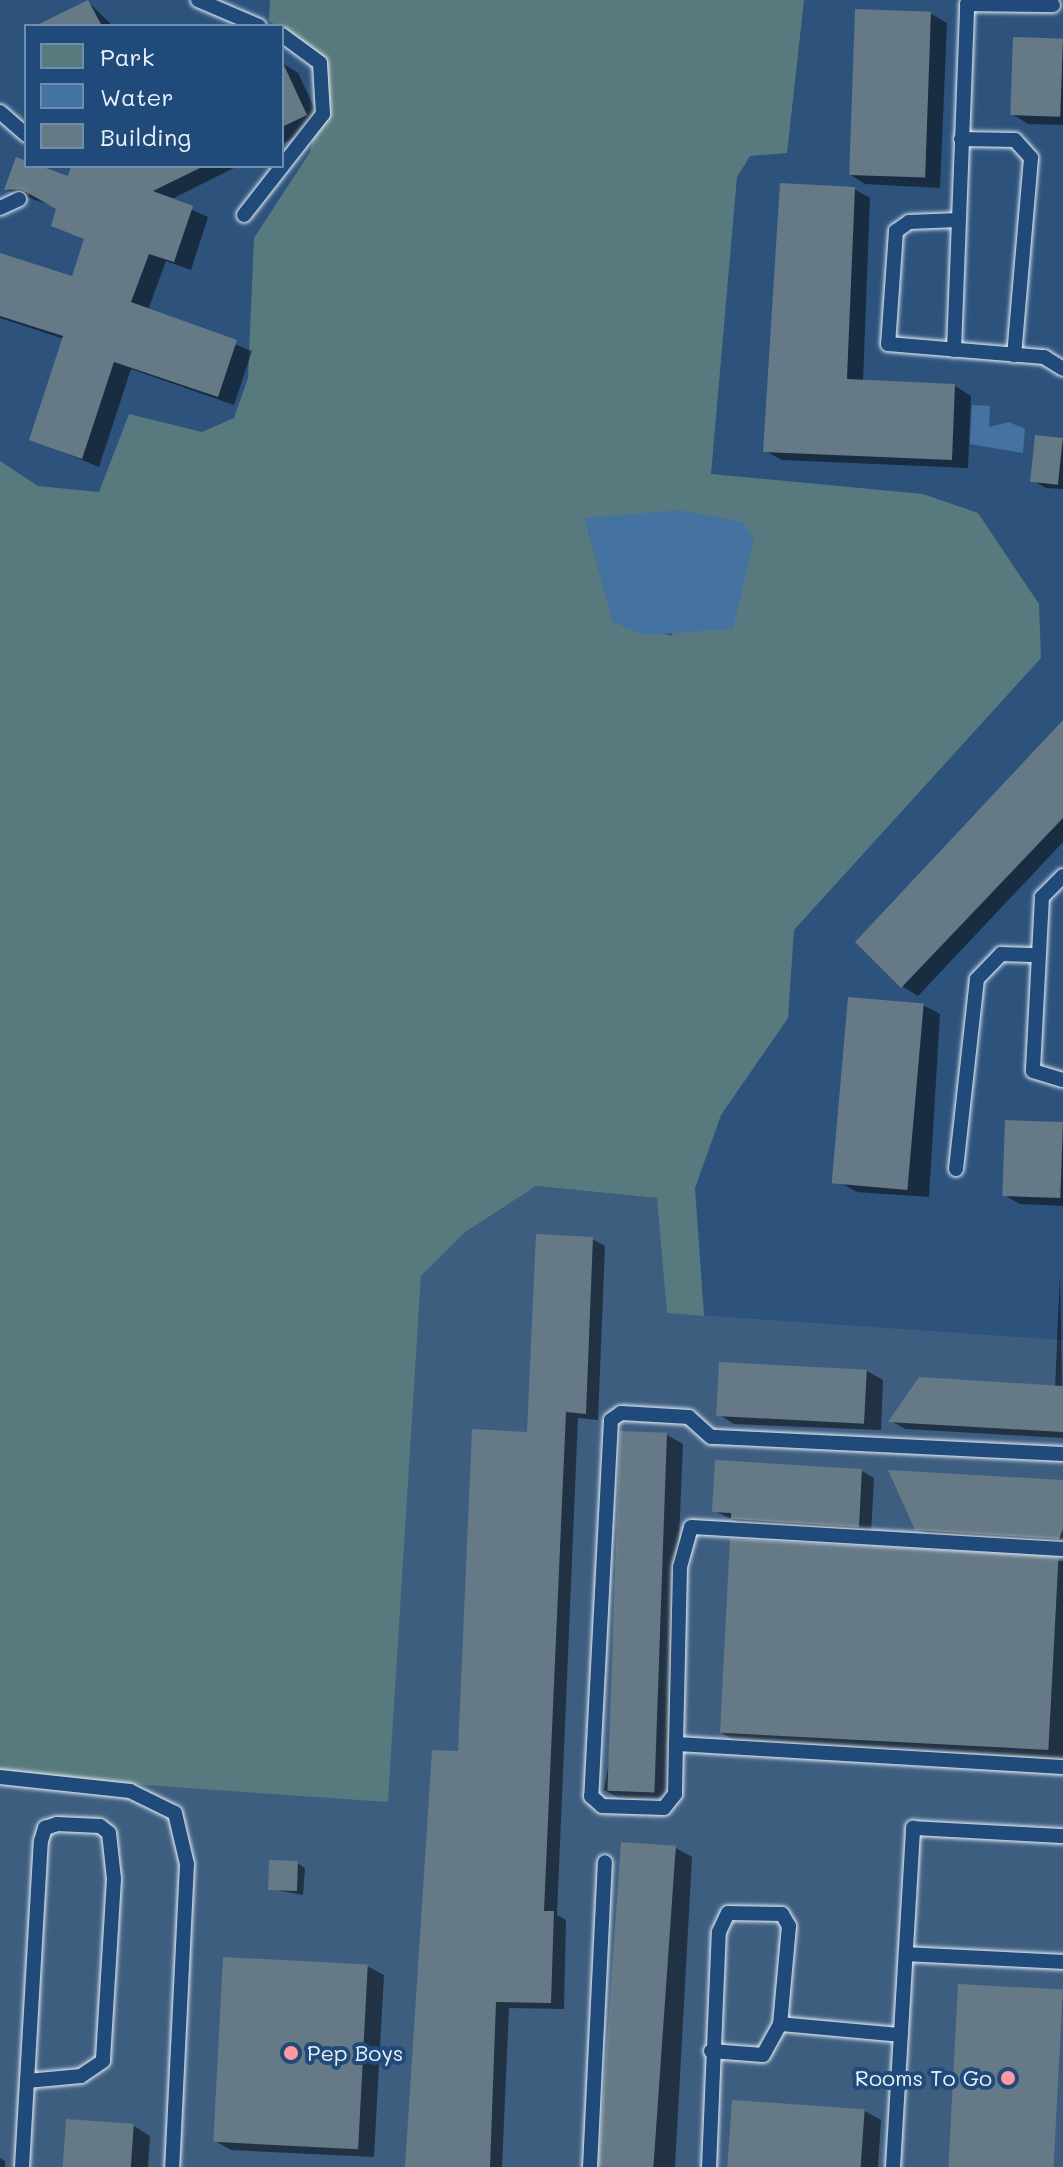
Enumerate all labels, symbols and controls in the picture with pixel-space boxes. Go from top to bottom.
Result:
legend [24,24,284,168]
text: Park [100,41,154,72]
text: Water [100,81,174,112]
text: Building [100,121,191,152]
place label: Pep Boys [307,2040,404,2066]
marker: Pep Boys [282,2044,300,2062]
place label: Rooms To Go [855,2065,992,2091]
marker: Rooms To Go [999,2069,1017,2087]

